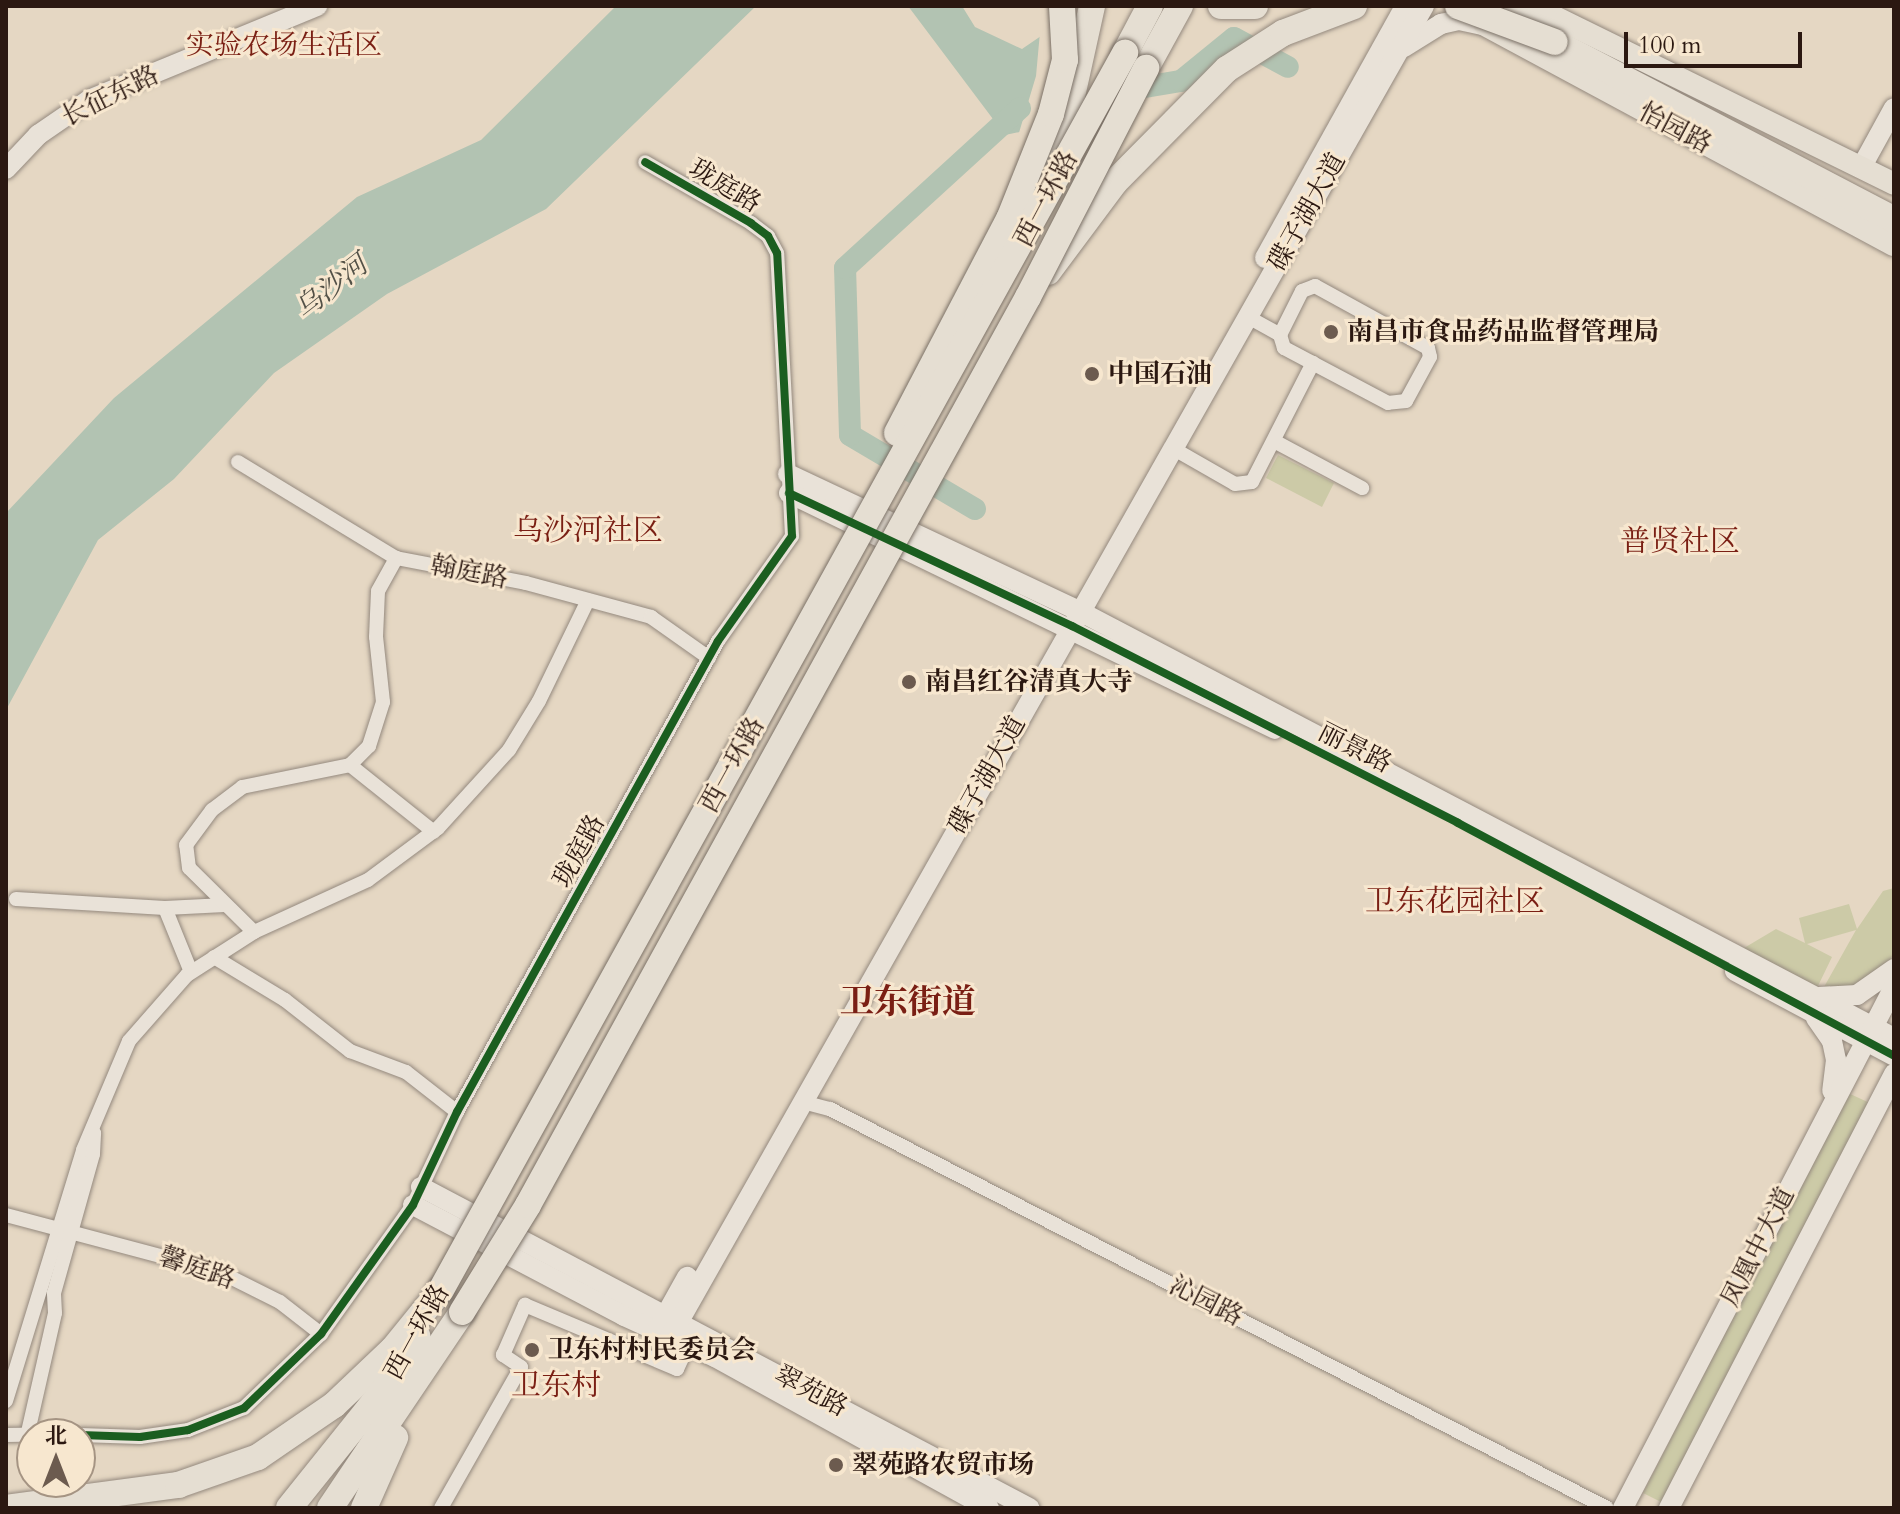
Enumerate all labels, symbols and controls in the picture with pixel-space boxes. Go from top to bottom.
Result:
scale bar [1628,16,1806,66]
district label: 实验农场生活区 [186,28,382,62]
text: 100 m [1638,29,1702,62]
street label: 长征东路 [56,59,164,133]
street label: 怡园路 [1633,96,1717,160]
street label: 西一环路 [1008,146,1084,252]
street label: 碟子湖大道 [1262,148,1352,276]
street label: 珑庭路 [684,153,766,219]
water label: 乌沙河 [288,248,374,326]
place label: 南昌市食品药品监督管理局 [1347,316,1659,348]
marker: 南昌市食品药品监督管理局 [1322,323,1340,341]
place label: 中国石油 [1108,358,1212,390]
marker: 中国石油 [1083,365,1101,383]
district label: 乌沙河社区 [513,513,663,549]
district label: 普贤社区 [1620,524,1740,560]
street label: 翰庭路 [428,549,510,595]
place label: 南昌红谷清真大寺 [925,666,1133,698]
marker: 南昌红谷清真大寺 [900,673,918,691]
street label: 碟子湖大道 [942,711,1032,839]
street label: 西一环路 [693,712,771,818]
street label: 丽景路 [1313,716,1397,780]
street label: 珑庭路 [546,809,612,893]
district label: 卫东花园社区 [1365,884,1545,920]
district label: 卫东街道 [840,983,976,1023]
street label: 凤凰中大道 [1715,1182,1801,1312]
street label: 馨庭路 [155,1241,239,1295]
street label: 沁园路 [1164,1269,1248,1333]
street label: 西一环路 [378,1279,456,1385]
place label: 卫东村村民委员会 [548,1334,756,1366]
marker: 卫东村村民委员会 [523,1341,541,1359]
street label: 翠苑路 [769,1359,853,1423]
district label: 卫东村 [511,1368,601,1404]
north arrow [16,1418,96,1498]
text: 北 [45,1421,67,1451]
place label: 翠苑路农贸市场 [852,1449,1034,1481]
marker: 翠苑路农贸市场 [827,1456,845,1474]

